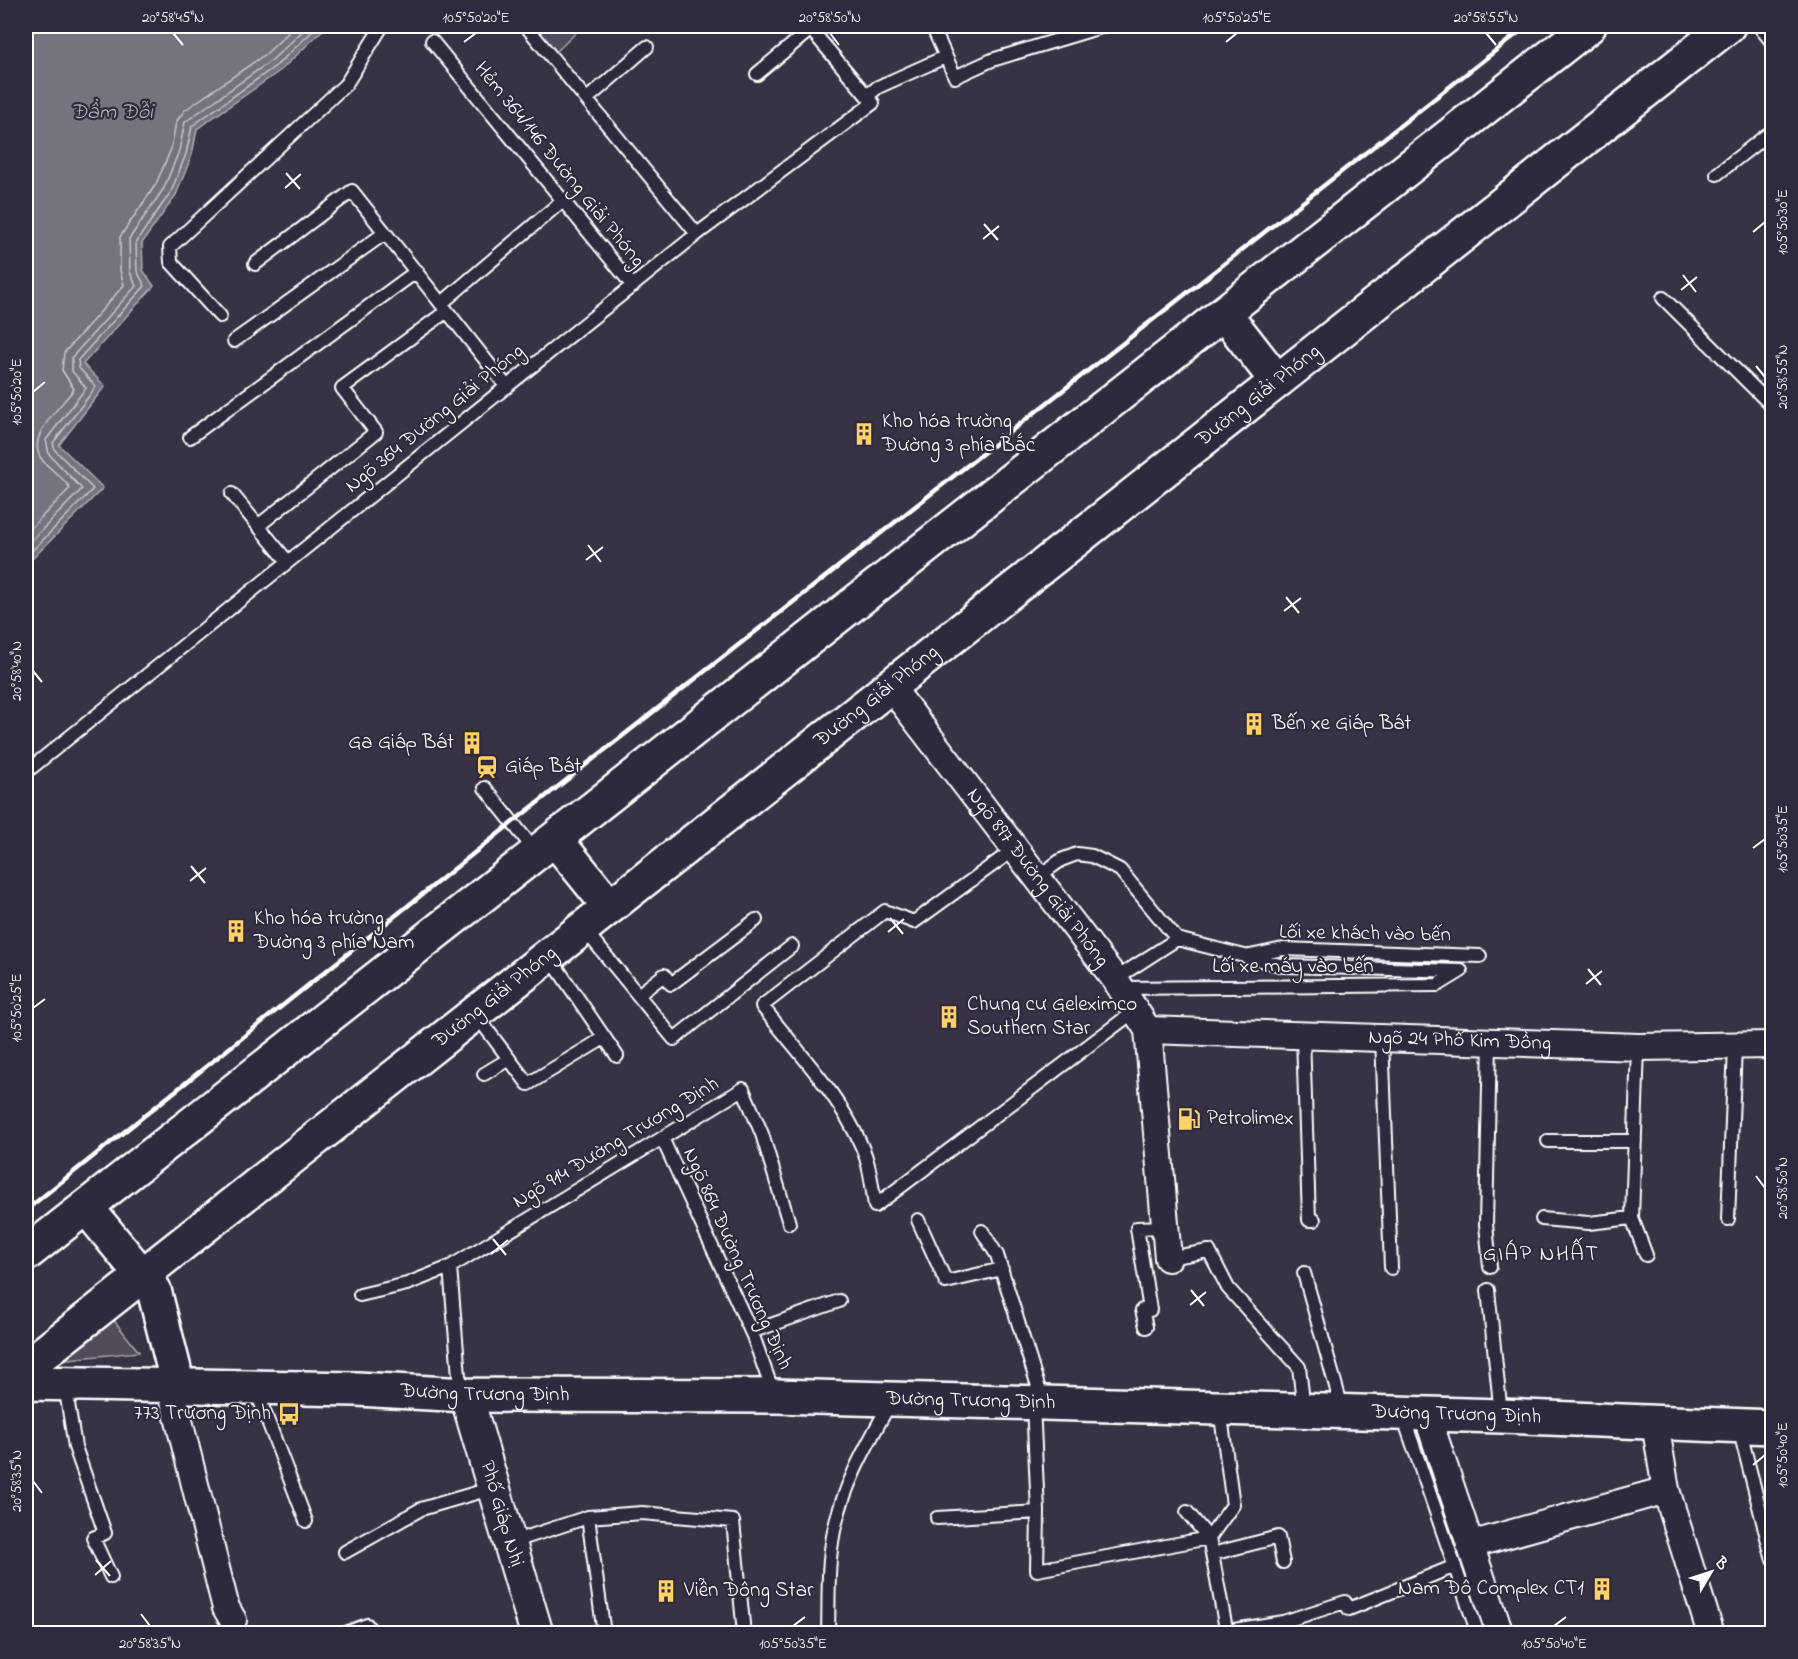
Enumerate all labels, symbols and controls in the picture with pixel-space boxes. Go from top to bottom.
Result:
text: 20°58'45"N [142,7,204,29]
text: 105°50'20"E [442,7,510,29]
text: 20°58'50"N [799,7,861,29]
text: 105°50'25"E [1202,7,1272,29]
text: 20°58'55"N [1454,7,1518,29]
street label: Hẻm 364/146 Đường Giải Phóng [465,55,652,276]
water label: Đầm Đỗi [71,97,155,129]
text: 105°50'30"E [1772,189,1794,255]
street label: Ngõ 364 Đường Giải Phóng [339,337,532,502]
street label: Đường Giải Phóng [1189,337,1328,455]
text: 20°58'55"N [1772,345,1794,409]
text: 105°50'20"E [6,358,28,426]
place label: Kho hóa trường Đường 3 phía Bắc [881,407,1036,463]
building icon: Kho hóa trường Đường 3 phía Bắc [851,421,877,447]
street label: Đường Giải Phóng [807,638,947,756]
text: 20°58'40"N [6,641,28,701]
place label: Bến xe Giáp Bát [1271,709,1411,739]
building icon: Bến xe Giáp Bát [1241,711,1267,737]
place label: Ga Giáp Bát [348,728,454,758]
building icon: Ga Giáp Bát [459,730,485,756]
place label: Giáp Bát [505,752,581,782]
station icon: Giáp Bát [474,754,500,780]
street label: Ngõ 897 Đường Giải Phóng [959,782,1116,975]
text: 105°50'35"E [1772,805,1794,873]
place label: Kho hóa trường Đường 3 phía Nam [253,904,414,960]
building icon: Kho hóa trường Đường 3 phía Nam [223,918,249,944]
street label: Lối xe khách vào bến [1279,918,1451,950]
street label: Đường Giải Phóng [425,939,565,1057]
street label: Lối xe máy vào bến [1212,952,1374,984]
text: 105°50'25"E [6,973,28,1043]
place label: Chung cư Geleximco Southern Star [967,990,1137,1044]
building icon: Chung cư Geleximco Southern Star [936,1004,962,1030]
street label: Ngõ 24 Phố Kim Đồng [1368,1023,1552,1061]
street label: Ngõ 914 Đường Trương Định [507,1069,726,1218]
place label: Petrolimex [1207,1104,1294,1134]
fuel station icon: Petrolimex [1176,1106,1202,1132]
street label: Ngõ 864 Đường Trương Định [673,1143,800,1376]
text: 20°58'50"N [1772,1157,1794,1219]
district label: GIÁP NHẤT [1483,1237,1599,1271]
street label: Đường Trương Định [398,1376,570,1412]
street label: Đường Trương Định [885,1384,1056,1419]
street label: Đường Trương Định [1370,1397,1542,1433]
place label: 773 Trương Định [134,1399,271,1431]
bus stop icon: 773 Trương Định [276,1401,302,1427]
text: 105°50'40"E [1772,1422,1794,1488]
text: 20°58'35"N [6,1450,28,1512]
street label: Phố Giáp Nhị [471,1457,531,1571]
north arrow [1681,1542,1741,1602]
text: B [1708,1551,1734,1576]
place label: Nam Đô Complex CT1 [1398,1574,1584,1604]
place label: Viễn Đông Star [683,1576,814,1608]
building icon: Nam Đô Complex CT1 [1589,1576,1615,1602]
building icon: Viễn Đông Star [653,1578,679,1604]
text: 20°58'35"N [119,1633,181,1655]
text: 105°50'35"E [759,1633,827,1655]
text: 105°50'40"E [1521,1633,1587,1655]

